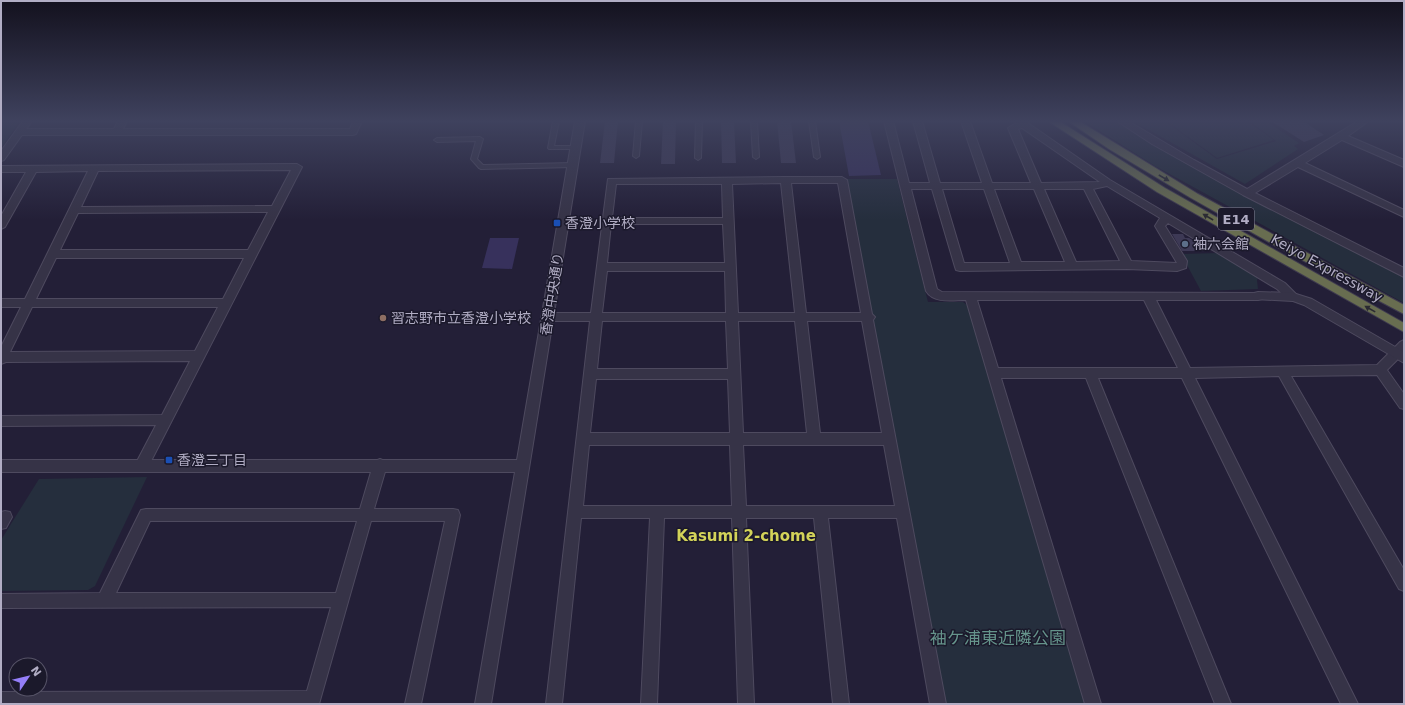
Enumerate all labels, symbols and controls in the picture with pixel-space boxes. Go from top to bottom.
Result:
one-way arrow [1158,175,1170,182]
road number: E14 [1218,208,1254,230]
one-way arrow [1202,214,1214,221]
place label: 香澄小学校 [565,215,635,231]
marker: 香澄小学校 [552,218,562,228]
street label: Keiyo Expressway [1268,231,1386,305]
place label: 袖六会館 [1193,236,1249,252]
marker: 袖六会館 [1180,239,1190,249]
street label: 香澄中央通り [538,251,566,337]
one-way arrow [1364,305,1376,312]
place label: 習志野市立香澄小学校 [391,310,531,326]
marker: 習志野市立香澄小学校 [378,313,388,323]
place label: 香澄三丁目 [177,452,247,468]
marker: 香澄三丁目 [164,455,174,465]
district label: Kasumi 2-chome [676,527,816,545]
park label: 袖ケ浦東近隣公園 [930,628,1066,648]
north arrow [8,657,48,697]
text: N [28,664,44,679]

